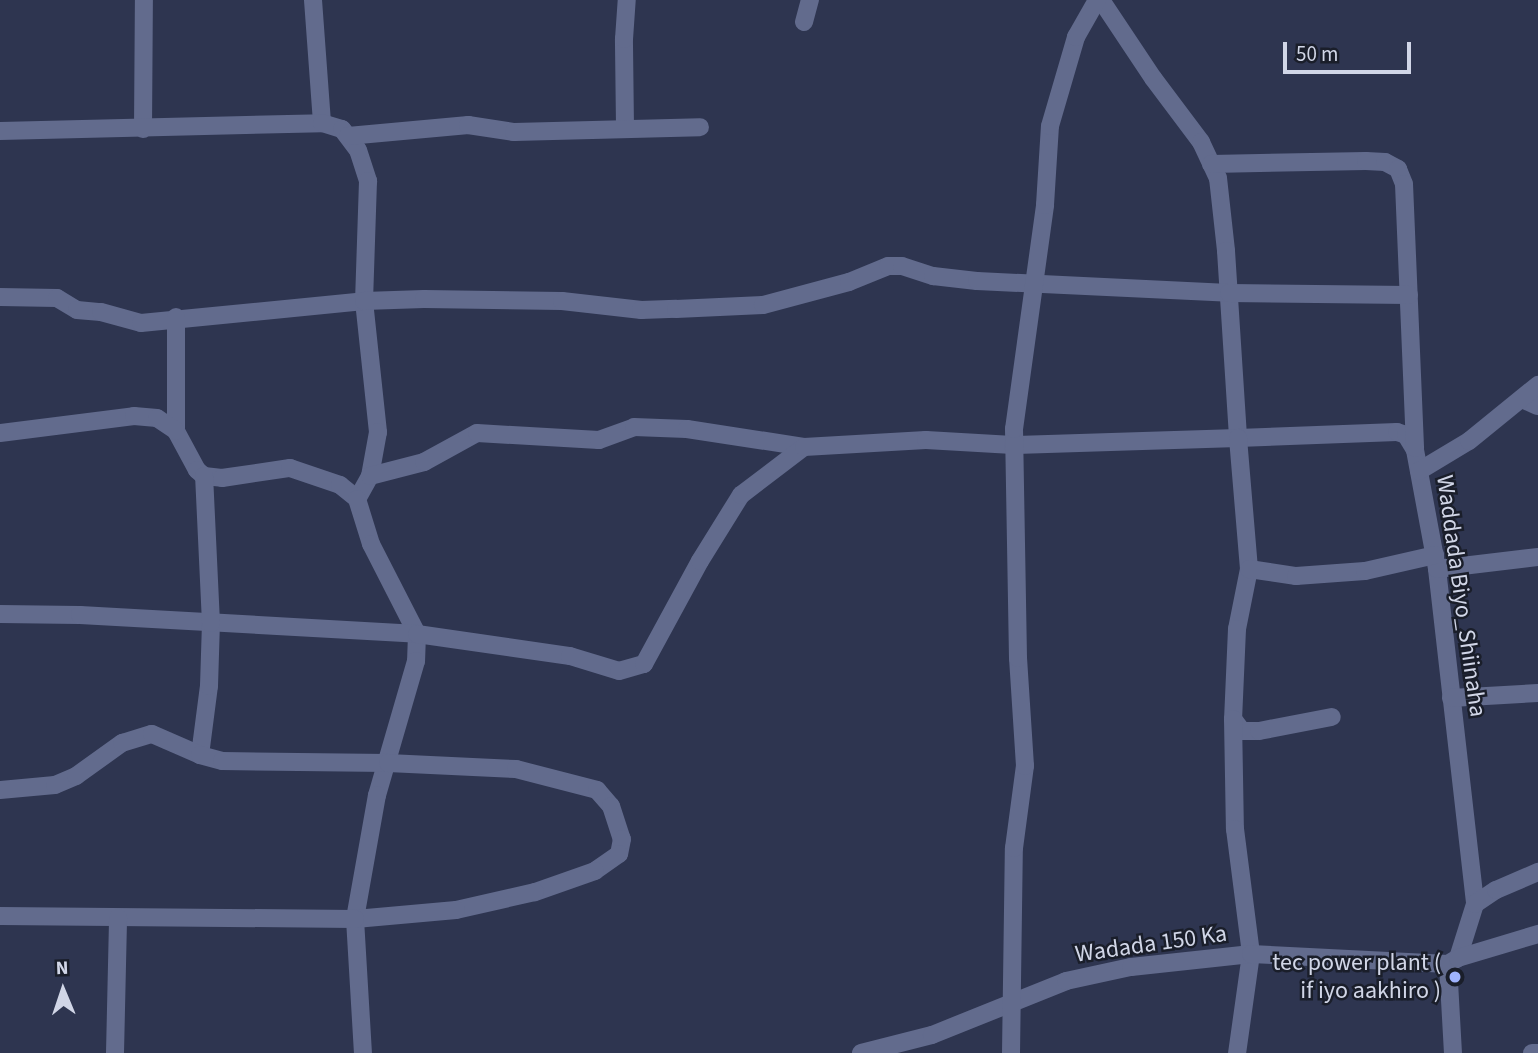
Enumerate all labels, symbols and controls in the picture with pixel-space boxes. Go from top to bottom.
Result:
scale bar [1286,28,1414,72]
text: 50 m [1296,39,1338,69]
street label: Waddada Biyo_Shiinaha [1430,473,1492,719]
street label: Wadada 150 Ka [1073,919,1229,969]
place label: tec power plant ( if iyo aakhiro ) [1272,949,1441,1005]
north arrow [28,955,98,1025]
text: N [55,955,69,982]
marker: tec power plant ( if iyo aakhiro ) [1447,969,1463,985]

